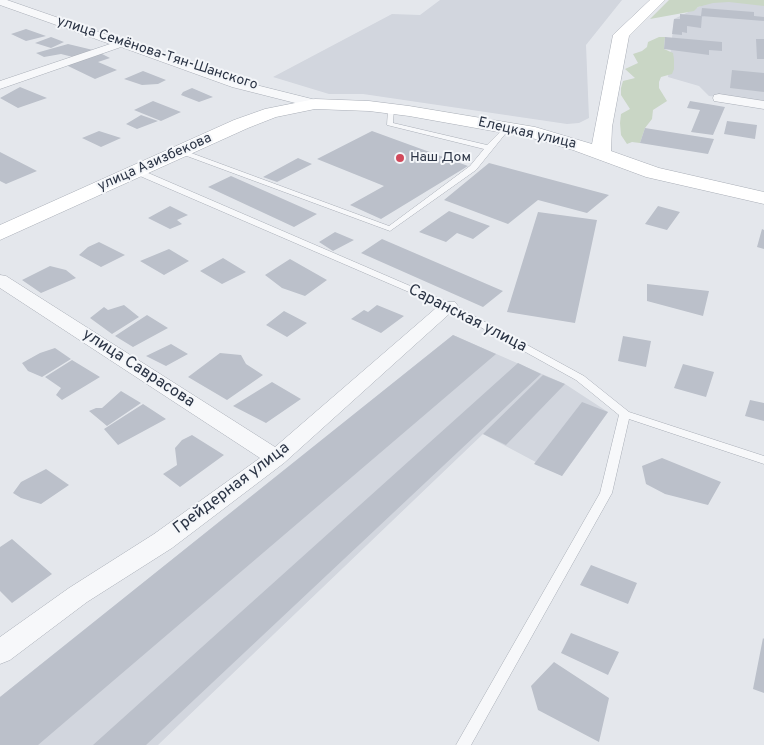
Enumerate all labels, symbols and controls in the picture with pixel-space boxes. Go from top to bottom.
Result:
street label: улица Семёнова-Тян-Шанского [54,14,260,94]
street label: Елецкая улица [476,115,578,153]
street label: улица Азизбекова [95,130,215,196]
place label: Наш Дом [410,150,471,166]
marker: Наш Дом [394,152,406,164]
street label: Саранская улица [404,281,530,357]
street label: улица Саврасова [78,326,198,412]
street label: Грейдерная улица [170,439,294,539]

